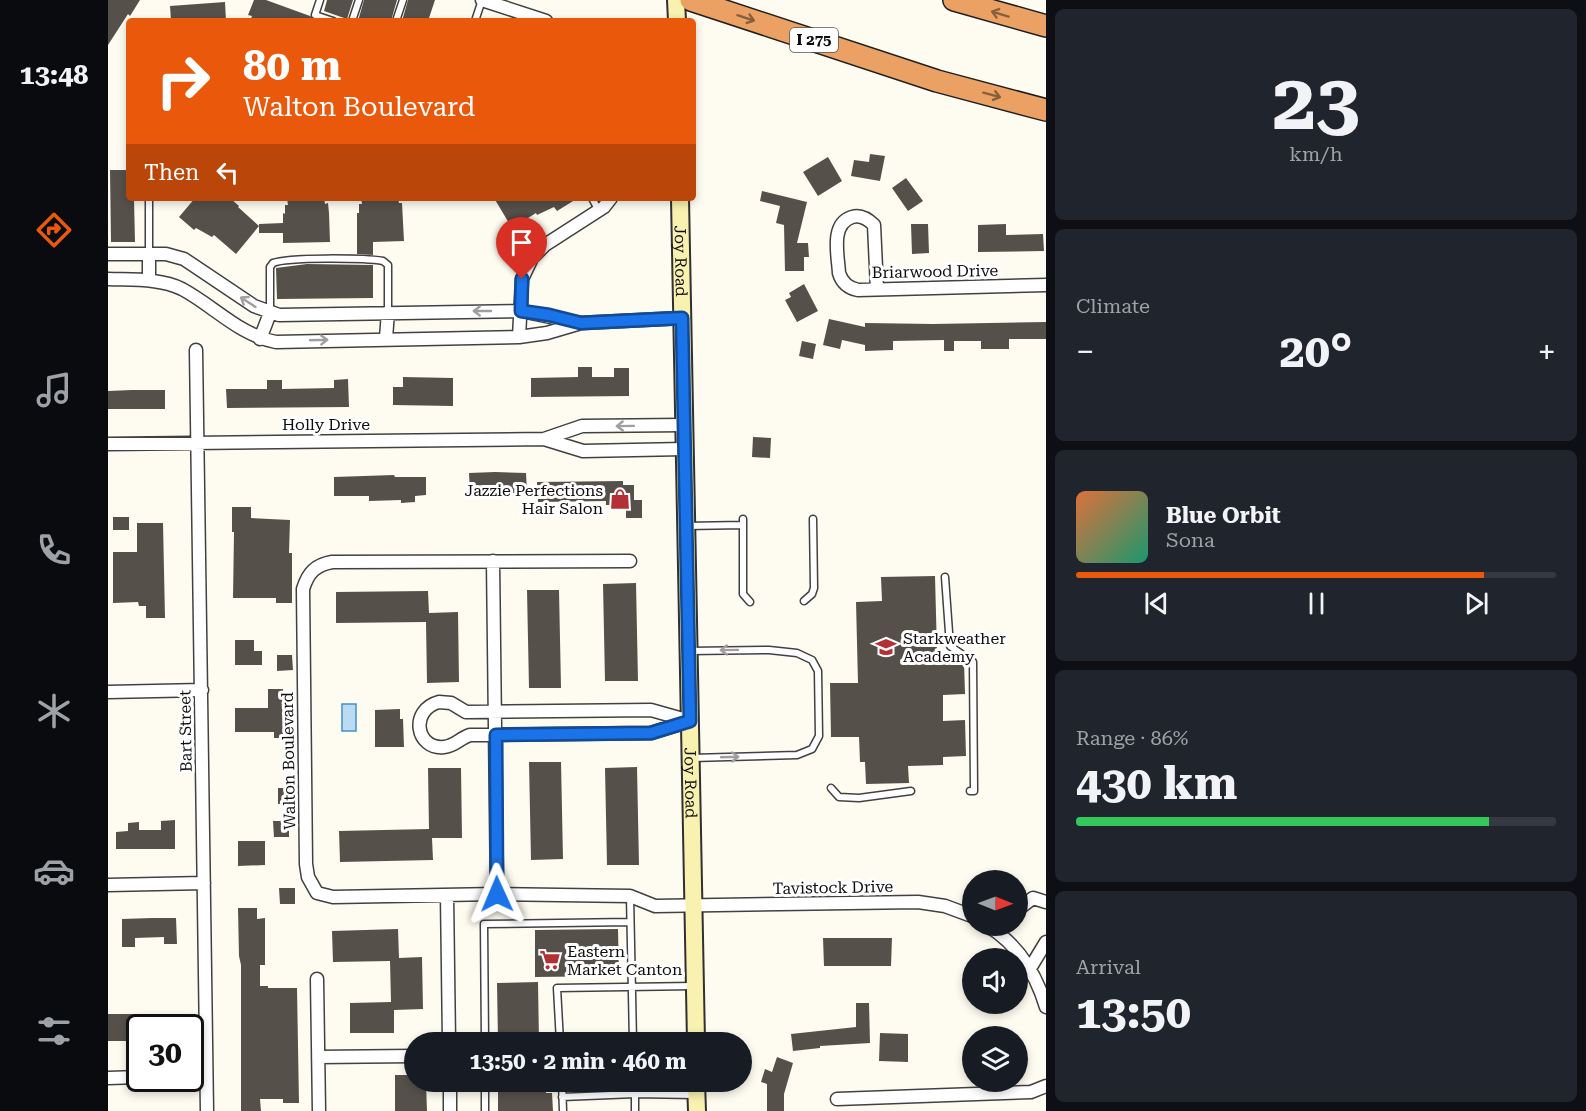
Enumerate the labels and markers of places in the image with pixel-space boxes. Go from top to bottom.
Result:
pin [496,217,547,279]
place label: Jazzie Perfections Hair Salon [465,481,603,518]
shop icon: Jazzie Perfections Hair Salon [608,487,632,511]
place label: Starkweather Academy [903,629,1006,666]
school or university icon: Starkweather Academy [874,635,898,659]
place label: Eastern Market Canton [567,942,682,979]
supermarket icon: Eastern Market Canton [538,948,562,972]

